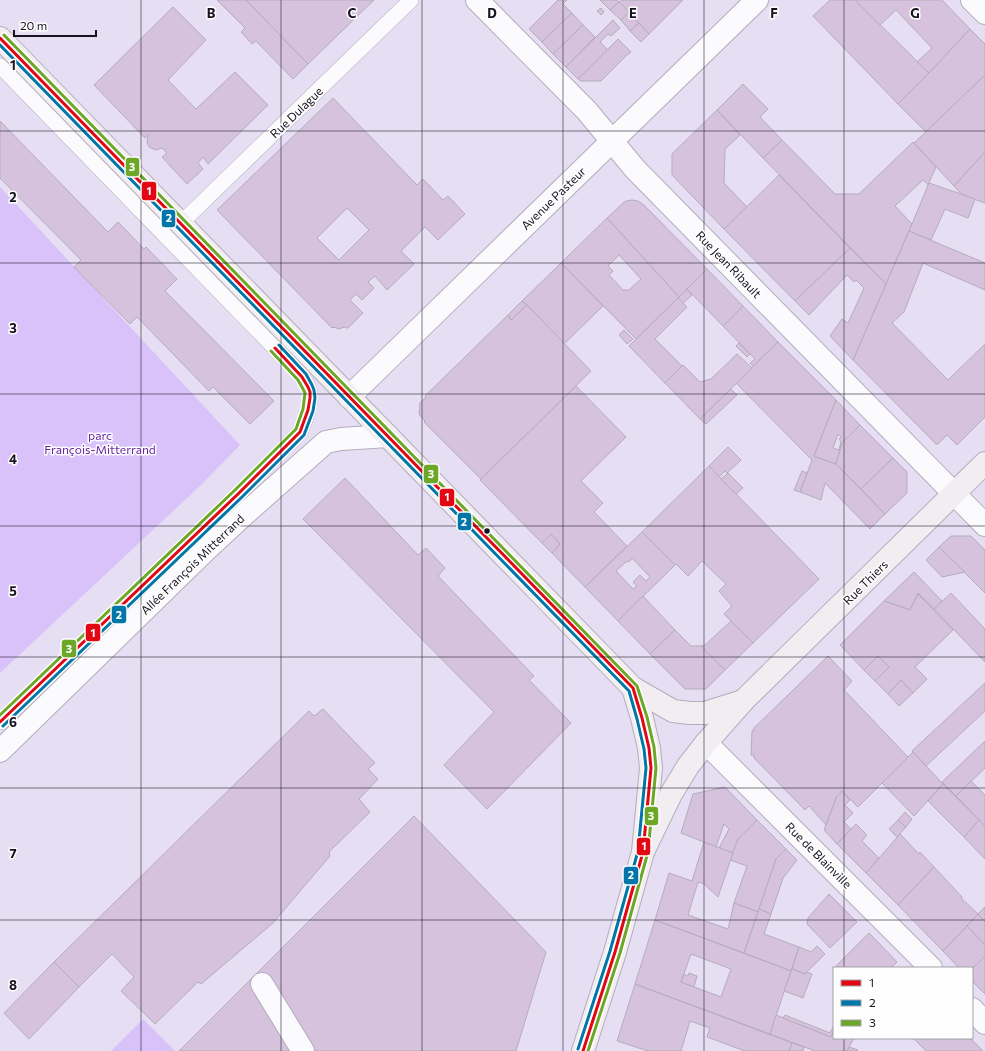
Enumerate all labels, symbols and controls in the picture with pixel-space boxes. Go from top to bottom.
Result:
text: B [207,5,216,21]
text: C [348,5,357,21]
text: D [487,5,497,21]
text: E [629,5,637,21]
text: F [770,5,778,21]
text: G [910,5,920,21]
scale bar [14,12,96,38]
text: 20 m [20,18,47,32]
text: 1 [10,57,16,73]
street label: Rue Dulague [267,83,325,141]
line badge: 3 [125,157,140,177]
text: 3 [129,160,135,173]
street label: Avenue Pasteur [518,164,588,232]
line badge: 1 [141,181,157,201]
text: 1 [147,184,152,197]
text: 2 [9,189,17,205]
line badge: 2 [161,209,176,228]
text: 2 [166,211,172,224]
street label: Rue Jean Ribault [693,228,765,301]
text: 3 [9,320,17,336]
park label: parc François-Mitterrand [44,428,156,456]
text: 4 [9,451,17,467]
line badge: 3 [423,464,439,484]
text: 3 [428,467,434,480]
line badge: 1 [439,488,455,507]
text: 1 [445,490,450,503]
street label: Allée François Mitterrand [137,511,247,617]
line badge: 2 [457,512,472,531]
text: 2 [461,515,467,528]
unlabelled marker [482,526,492,536]
street label: Rue Thiers [840,557,890,607]
text: 5 [9,583,17,599]
line badge: 2 [111,605,127,624]
text: 2 [116,608,122,621]
line badge: 1 [85,623,101,642]
text: 1 [91,626,96,639]
line badge: 3 [61,639,77,658]
text: 3 [66,642,72,655]
text: 6 [9,714,17,730]
line badge: 3 [644,806,659,826]
text: 3 [648,809,654,822]
street label: Rue de Blainville [783,819,855,891]
line badge: 1 [636,837,651,856]
text: 1 [642,839,647,852]
text: 7 [9,845,17,861]
line badge: 2 [623,866,639,885]
text: 2 [628,868,634,881]
legend [833,967,973,1039]
text: 1 [869,975,874,989]
text: 8 [9,977,17,993]
text: 2 [869,995,876,1009]
text: 3 [869,1015,876,1029]

